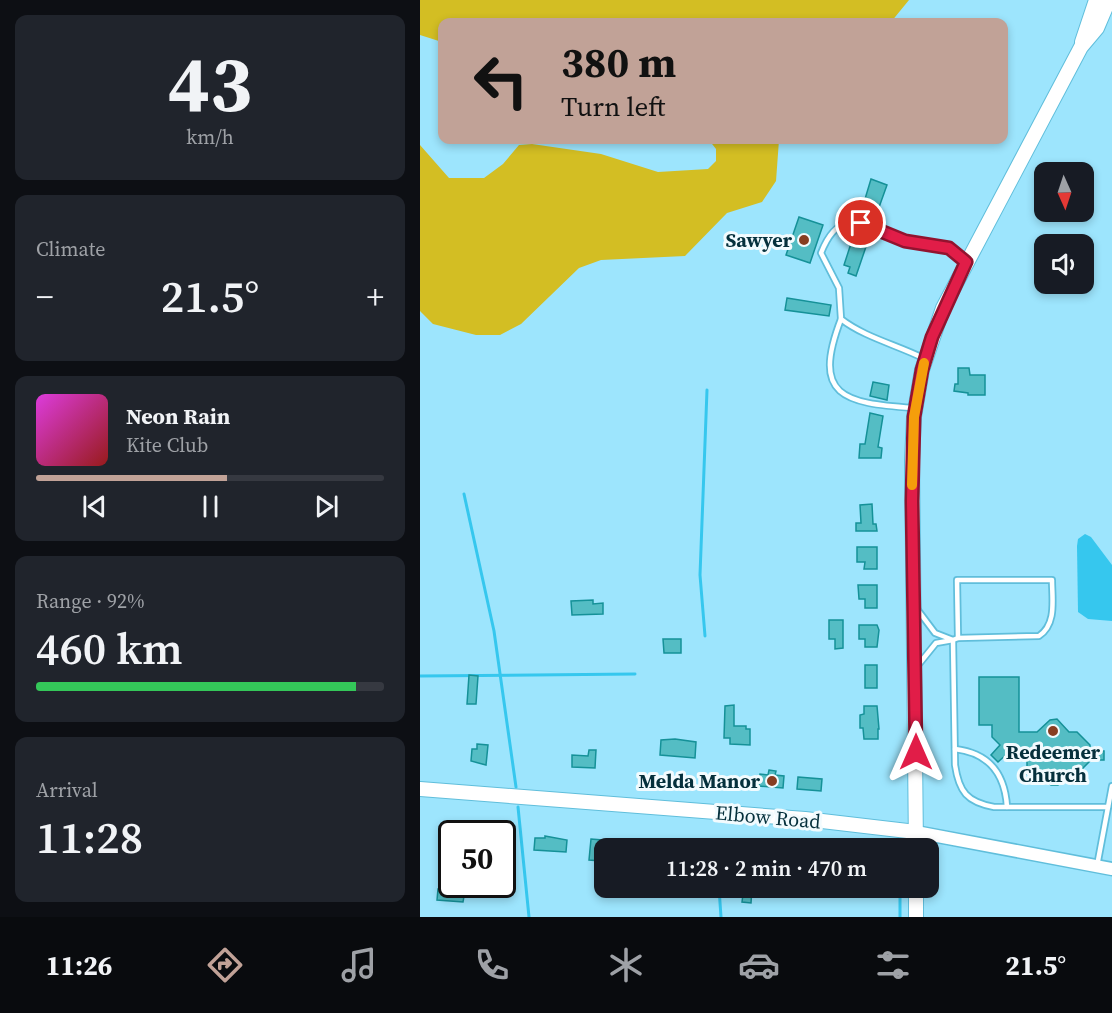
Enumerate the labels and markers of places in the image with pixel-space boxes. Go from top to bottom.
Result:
pin [835,197,886,248]
place label: Sawyer [725,226,793,254]
marker: Sawyer [797,233,811,247]
marker: Redeemer Church [1046,724,1060,738]
place label: Redeemer Church [1006,738,1101,789]
place label: Melda Manor [638,767,761,795]
marker: Melda Manor [765,774,779,788]

